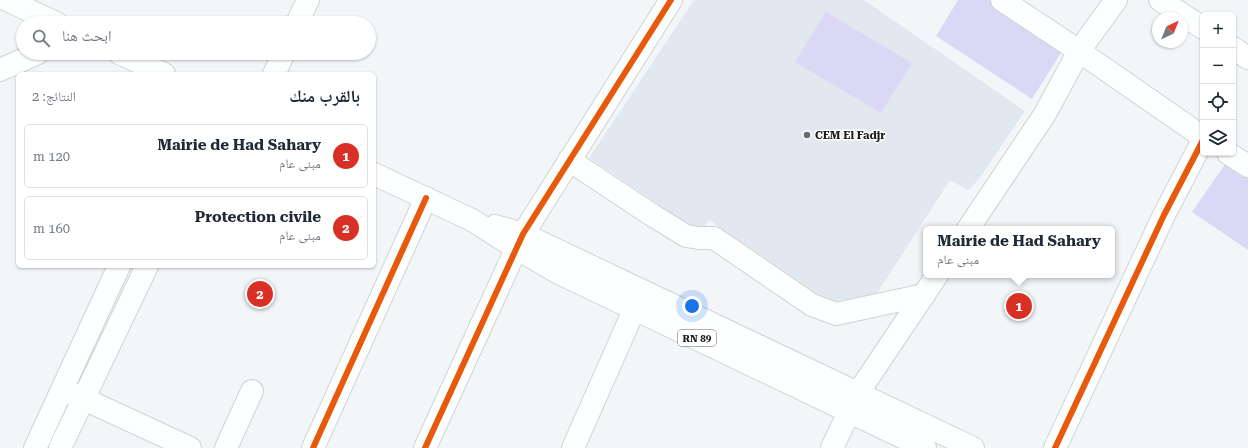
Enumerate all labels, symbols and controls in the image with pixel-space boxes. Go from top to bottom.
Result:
north arrow [1152,12,1188,48]
map controls [1200,12,1236,156]
button: + [1200,12,1236,48]
search box [16,16,376,60]
icon: search [30,27,52,49]
text: ابحث هنا [62,27,112,45]
button: − [1200,48,1236,84]
button: locate [1200,84,1236,120]
text: بالقرب منك [289,86,360,106]
text: النتائج: 2 [32,89,76,104]
button: layers [1200,120,1236,156]
place label: CEM El Fadjr [815,129,885,142]
marker: CEM El Fadjr [802,130,812,140]
text: Mairie de Had Sahary [158,136,321,154]
text: 120 m [33,149,70,164]
text: 1 [342,149,350,164]
text: مبنى عام [279,156,321,171]
text: Protection civile [195,208,321,226]
text: 160 m [33,221,70,236]
text: 2 [342,221,350,236]
popup [923,226,1115,278]
text: مبنى عام [279,228,321,243]
text: Mairie de Had Sahary [937,232,1101,250]
text: مبنى عام [937,252,979,267]
pin: 2 [247,279,273,309]
pin: 1 [1006,291,1032,321]
your location [682,296,702,316]
road number: RN 89 [678,330,716,346]

